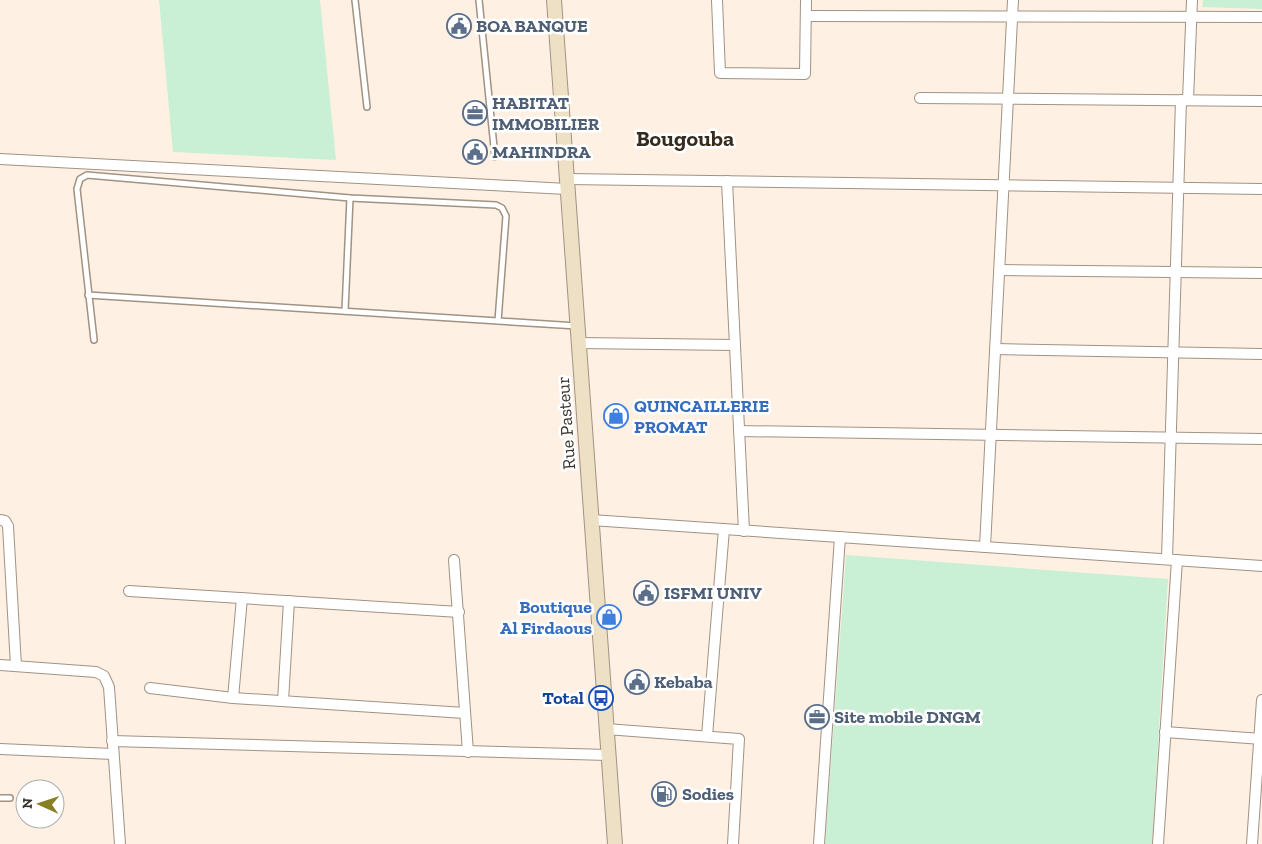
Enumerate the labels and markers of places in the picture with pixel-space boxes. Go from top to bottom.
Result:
public building icon: BOA BANQUE [446,13,472,39]
place label: BOA BANQUE [476,15,588,37]
place label: HABITAT IMMOBILIER [492,92,600,135]
office icon: HABITAT IMMOBILIER [462,100,488,126]
public building icon: MAHINDRA [462,139,488,165]
place label: MAHINDRA [492,141,591,163]
place label: QUINCAILLERIE PROMAT [634,395,769,438]
shop icon: QUINCAILLERIE PROMAT [603,403,629,429]
public building icon: ISFMI UNIV [633,580,659,606]
place label: ISFMI UNIV [664,582,762,604]
place label: Boutique Al Firdaous [500,596,592,639]
shop icon: Boutique Al Firdaous [596,604,622,630]
public building icon: Kebaba [624,669,650,695]
place label: Kebaba [654,671,713,693]
bus stop icon: Total [588,685,614,711]
place label: Total [542,687,584,709]
office icon: Site mobile DNGM [804,704,830,730]
place label: Site mobile DNGM [834,706,981,728]
fuel station icon: Sodies [651,781,677,807]
place label: Sodies [682,783,734,805]

